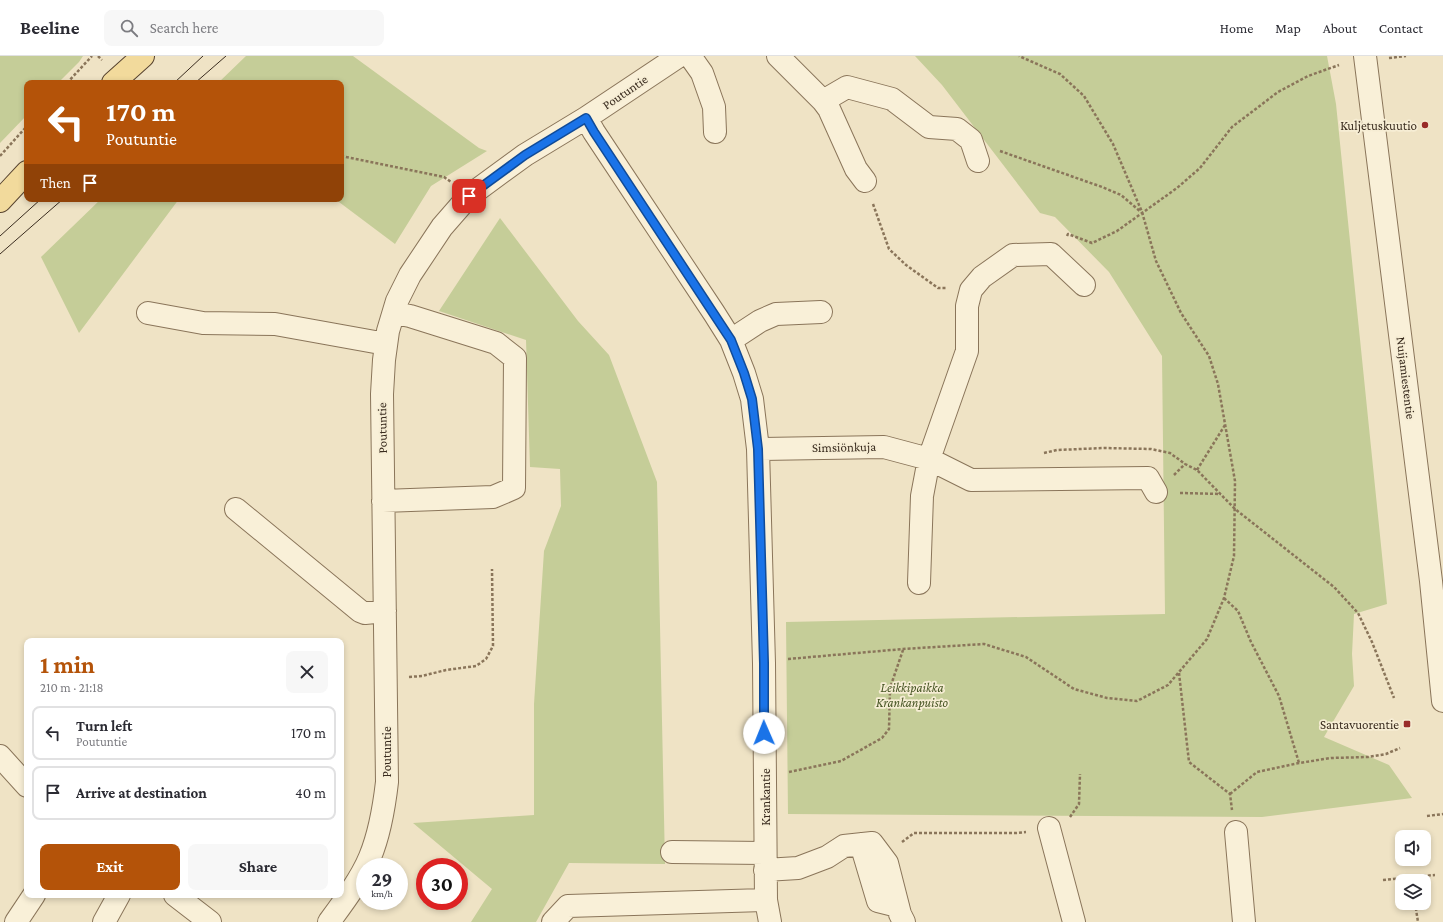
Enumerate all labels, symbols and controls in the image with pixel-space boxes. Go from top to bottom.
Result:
search box [104,10,384,46]
text: Beeline [20,17,80,38]
icon: search [118,17,140,39]
text: Search here [150,20,218,36]
text: Home [1220,20,1253,36]
text: Map [1275,20,1301,36]
text: About [1323,20,1357,36]
text: Contact [1379,20,1423,36]
street label: Poutuntie [600,71,651,113]
icon: left [40,96,92,148]
text: 170 m [106,96,176,127]
place label: Kuljetuskuutio [1340,118,1417,134]
marker: Kuljetuskuutio [1420,120,1430,130]
text: Poutuntie [106,129,177,149]
icon: arrive [79,172,101,194]
text: Then [40,175,71,191]
pin [452,179,486,213]
icon: arrive [458,185,480,207]
street label: Nuijamiestentie [1393,336,1419,421]
street label: Poutuntie [374,402,390,454]
street label: Simsiönkuja [812,439,876,456]
text: 1 min [40,651,95,678]
button: close [286,651,328,693]
text: 210 m · 21:18 [40,680,104,695]
park label: Leikkipaikka Krankanpuisto [876,680,948,710]
position arrow [743,712,785,754]
place label: Santavuorentie [1320,717,1399,732]
text: Turn left [76,718,132,734]
marker: Santavuorentie [1402,719,1412,729]
icon: left [42,722,64,744]
text: 170 m [291,725,326,741]
street label: Poutuntie [379,726,394,778]
text: Poutuntie [76,734,127,749]
street label: Krankantie [758,768,773,826]
icon: arrive [42,782,64,804]
text: Arrive at destination [76,785,207,801]
text: 40 m [295,785,326,801]
map controls [1395,830,1431,910]
button: sound [1395,830,1431,866]
button: Exit [40,844,180,890]
button: Share [188,844,328,890]
speed limit sign: 30 [416,858,468,910]
text: 29 [371,868,393,890]
button: layers [1395,874,1431,910]
text: km/h [371,888,393,899]

